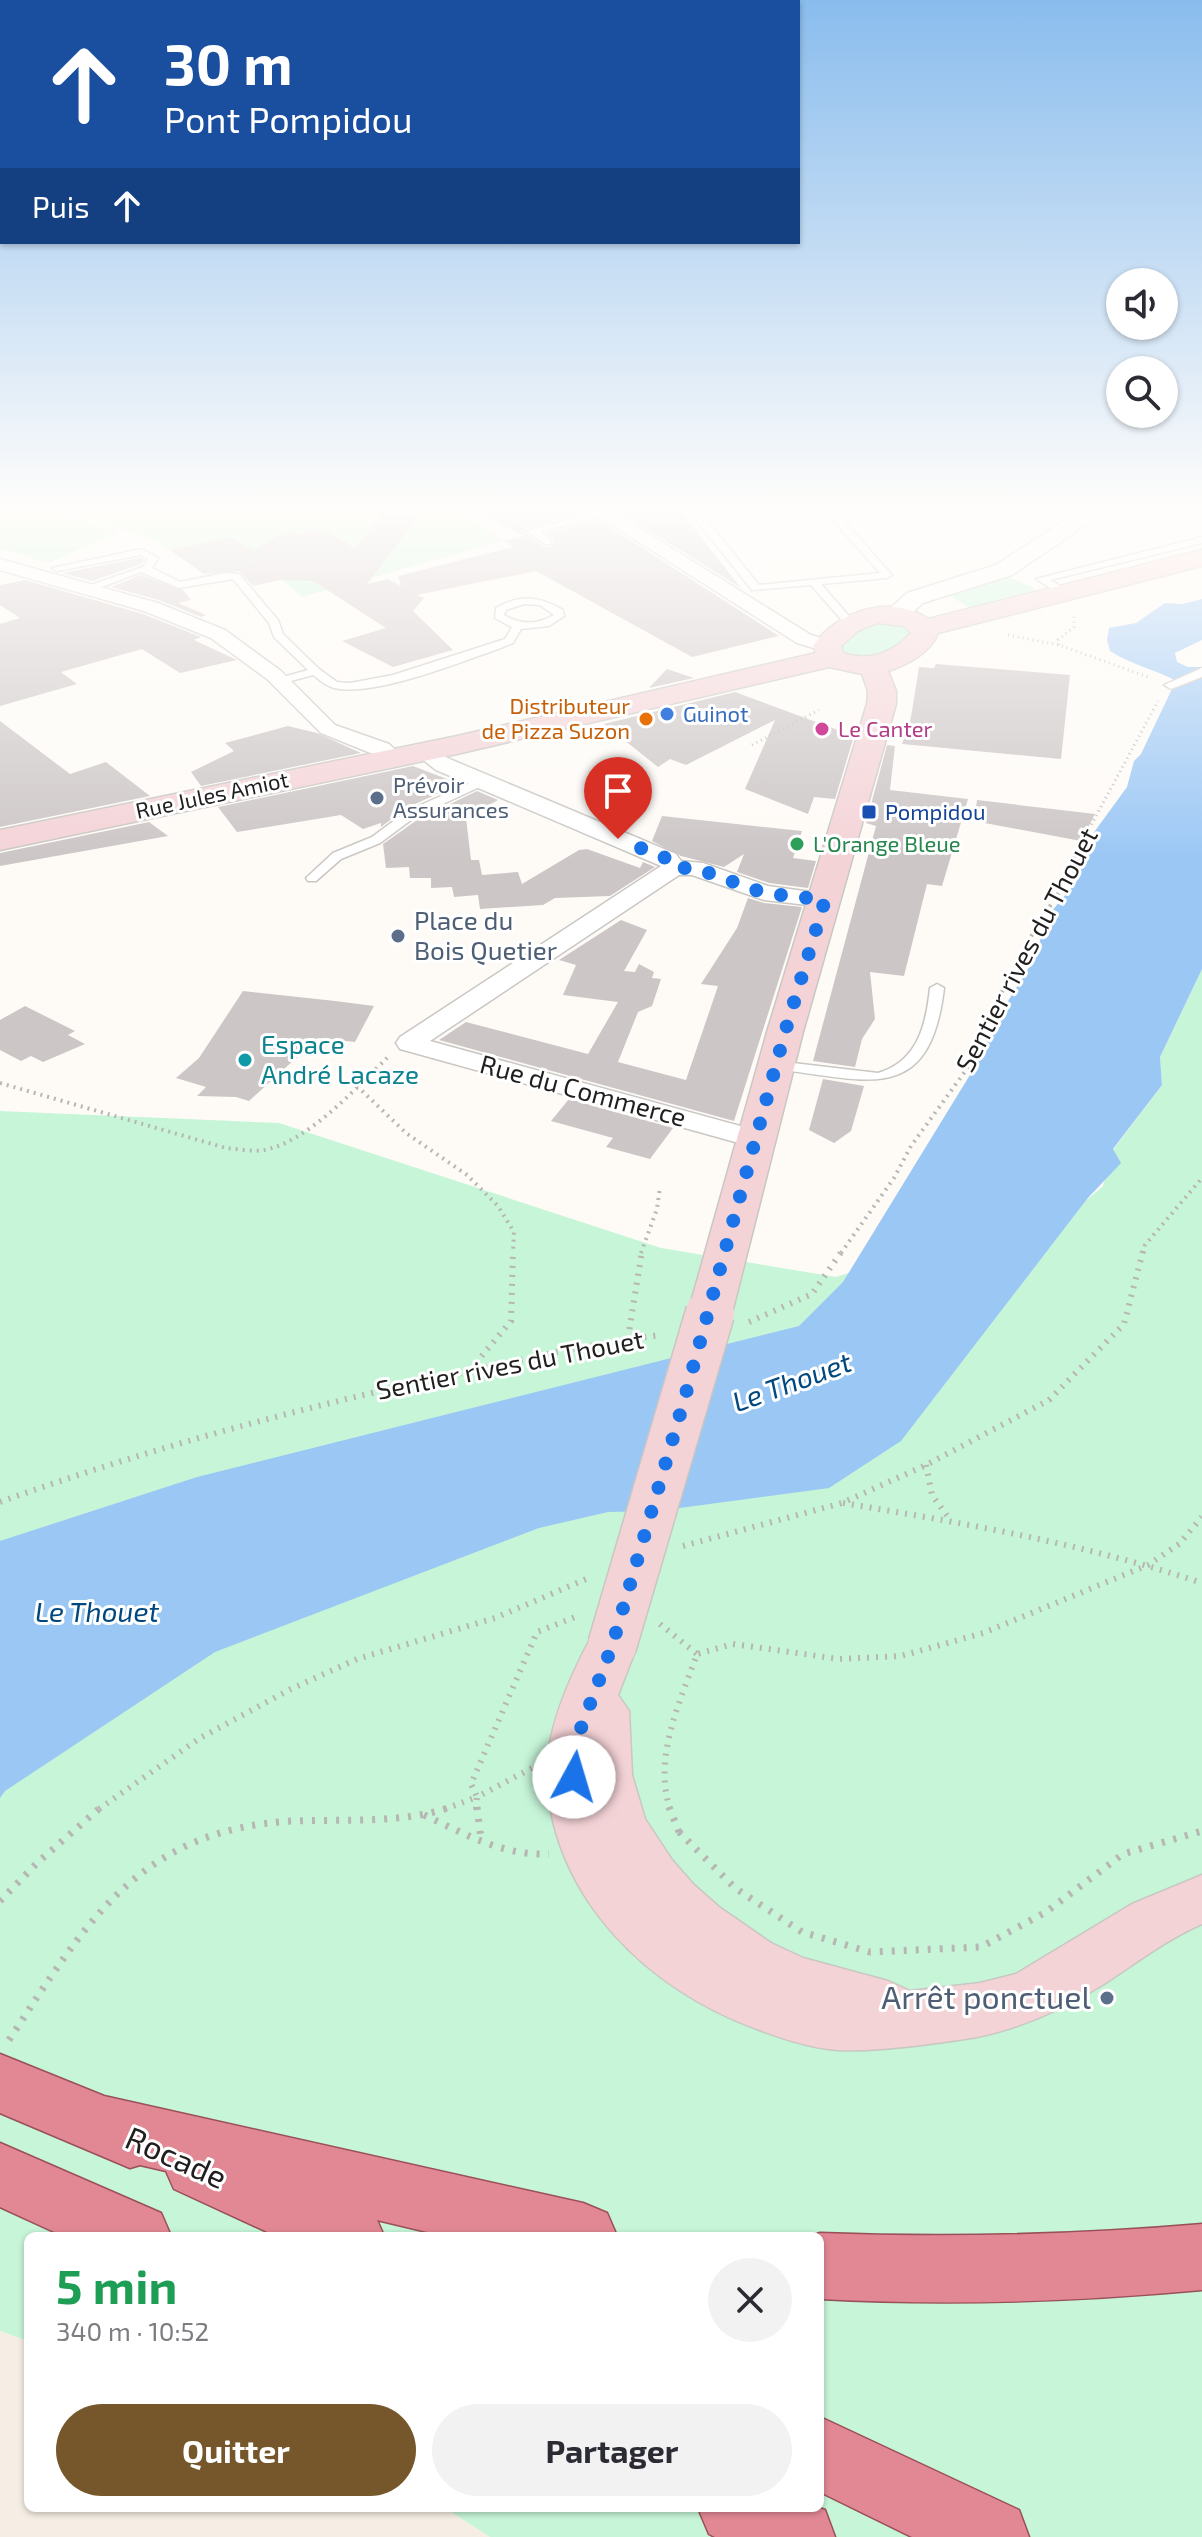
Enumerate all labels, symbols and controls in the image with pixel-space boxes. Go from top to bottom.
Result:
text: 30 m [164,29,293,96]
icon: ahead [32,32,136,136]
text: Pont Pompidou [164,97,413,140]
icon: ahead [105,184,149,228]
text: Puis [32,188,89,224]
map controls [1106,268,1178,428]
button: sound [1106,268,1178,340]
button: search [1106,356,1178,428]
place label: Distributeur de Pizza Suzon [481,692,630,743]
place label: Guinot [683,700,748,726]
marker: Guinot [658,705,676,723]
marker: Distributeur de Pizza Suzon [637,710,655,728]
place label: Le Canter [838,715,933,741]
marker: Le Canter [813,720,831,738]
pin [584,757,652,839]
street label: Rue Jules Amiot [133,765,291,823]
icon: arrive [596,769,640,813]
place label: Prévoir Assurances [393,771,509,822]
marker: Prévoir Assurances [368,789,386,807]
place label: Pompidou [885,798,985,824]
marker: Pompidou [860,803,878,821]
street label: Sentier rives du Thouet [948,822,1103,1077]
place label: L'Orange Bleue [813,830,961,856]
marker: L'Orange Bleue [788,835,806,853]
place label: Place du Bois Quetier [414,904,557,965]
marker: Place du Bois Quetier [389,927,407,945]
place label: Espace André Lacaze [261,1028,419,1089]
street label: Rue du Commerce [477,1047,690,1132]
marker: Espace André Lacaze [236,1051,254,1069]
street label: Sentier rives du Thouet [373,1322,646,1405]
water label: Le Thouet [728,1344,856,1418]
water label: Le Thouet [35,1594,160,1628]
position arrow [532,1735,616,1819]
place label: Arrêt ponctuel [881,1977,1091,2015]
marker: Arrêt ponctuel [1098,1989,1116,2007]
street label: Rocade [120,2117,233,2195]
text: 5 min [56,2256,177,2314]
button: close [708,2258,792,2342]
text: 340 m · 10:52 [56,2315,209,2346]
button: Quitter [56,2404,416,2496]
button: Partager [432,2404,792,2496]

